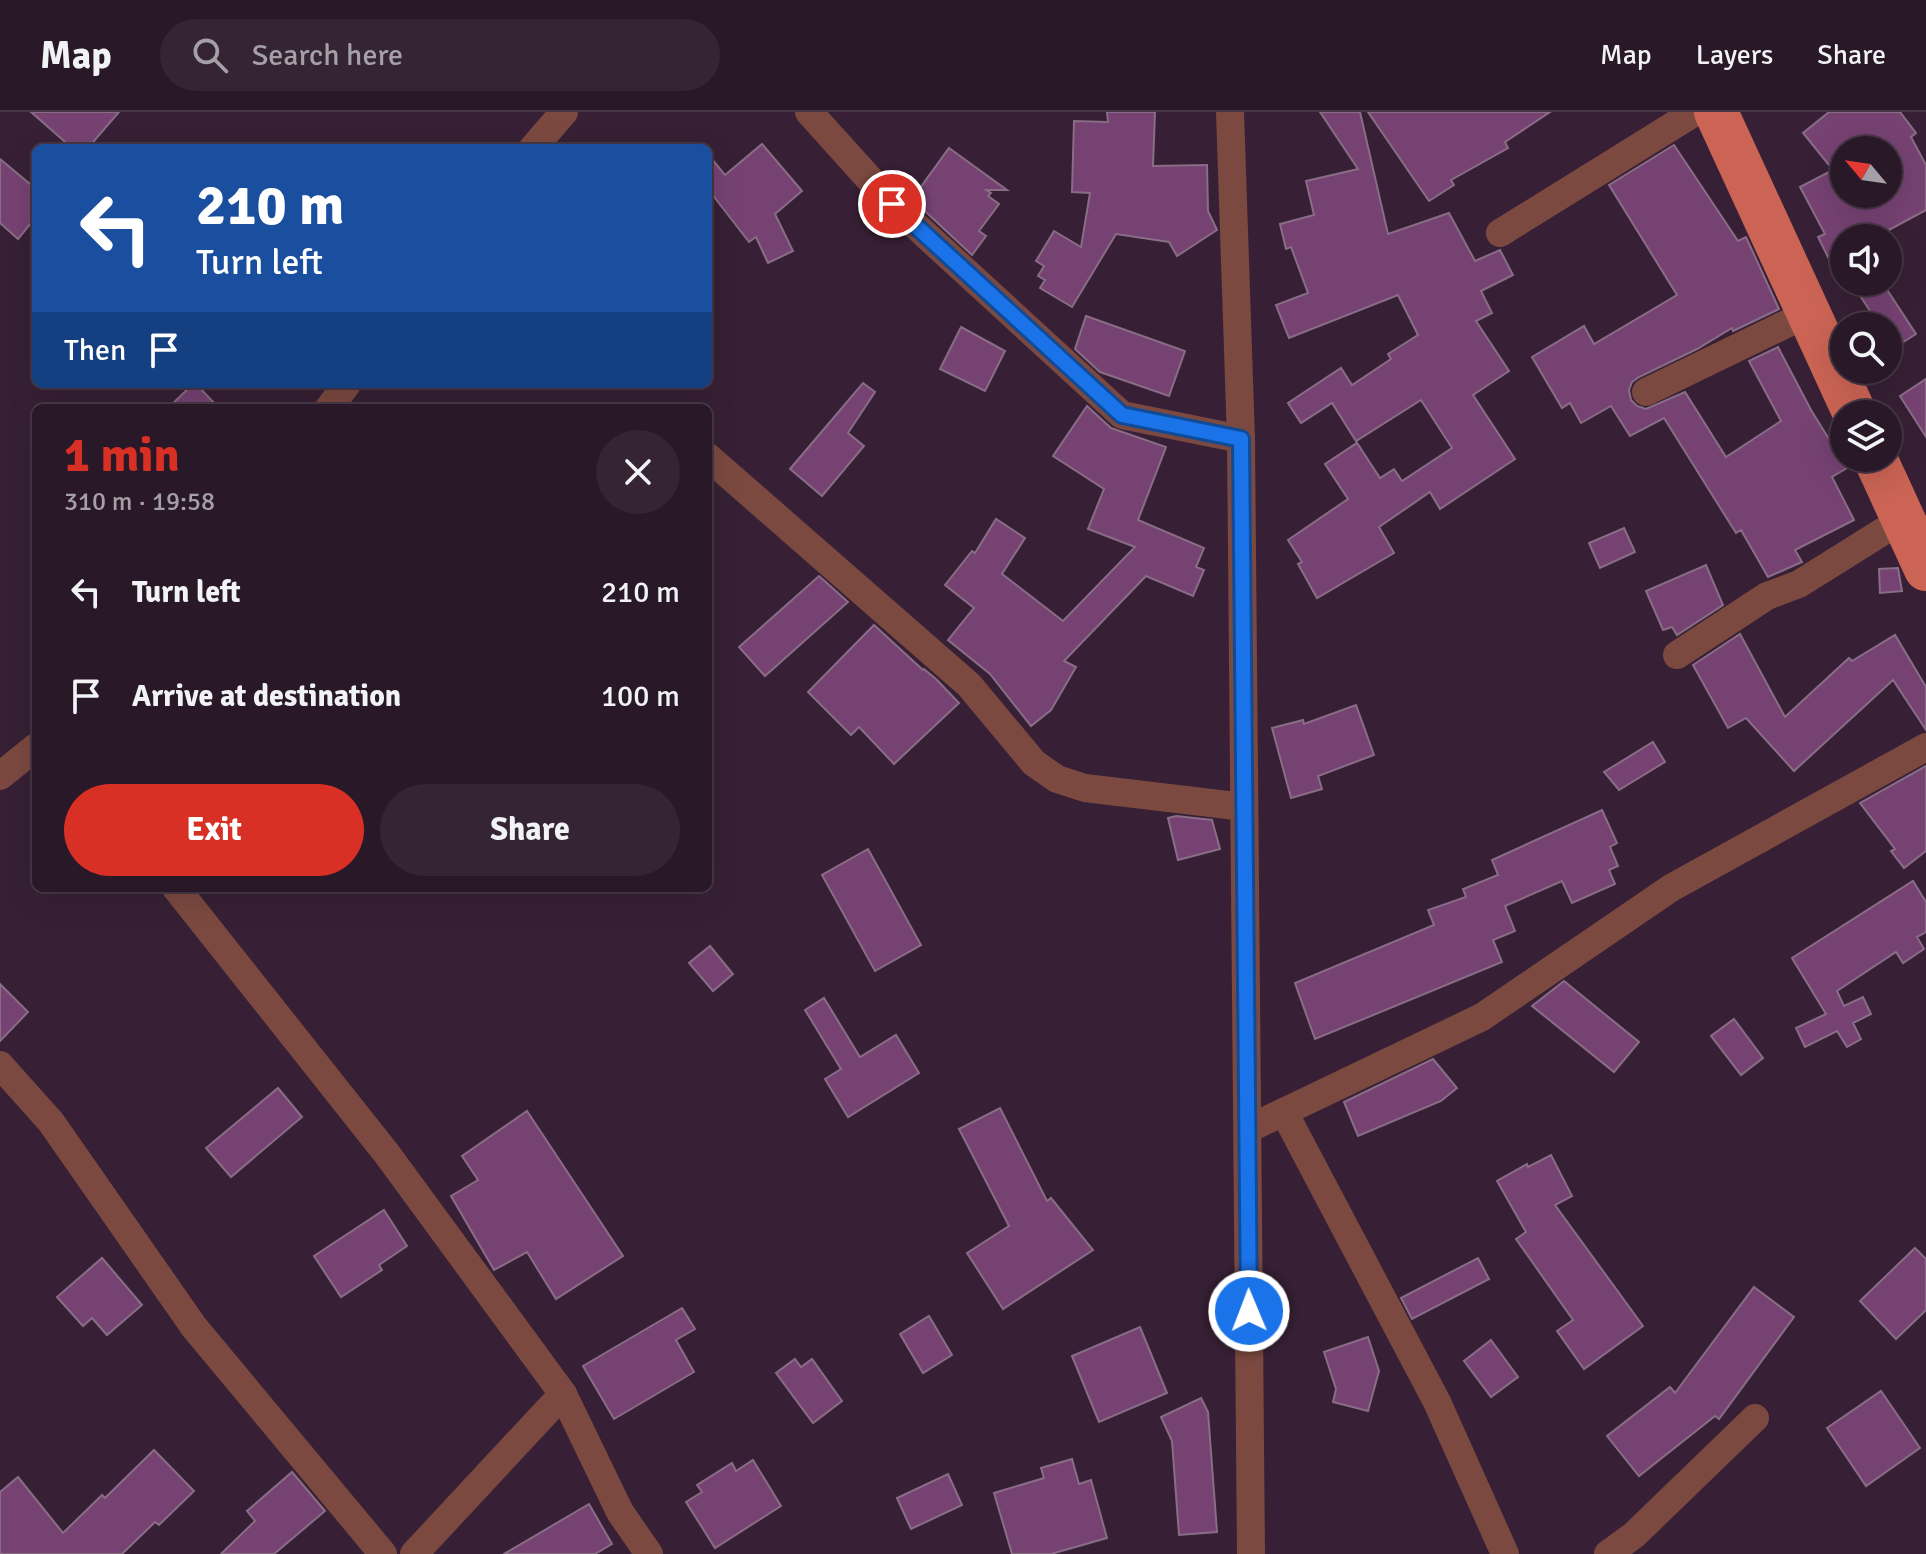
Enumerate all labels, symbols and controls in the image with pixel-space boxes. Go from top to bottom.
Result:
search box [160,19,720,91]
text: Map [40,32,112,79]
icon: search [188,33,232,77]
text: Search here [252,37,403,74]
text: Map [1600,38,1652,72]
text: Layers [1696,38,1773,72]
text: Share [1817,38,1886,72]
north arrow [1830,136,1902,208]
map controls [1830,136,1902,472]
pin [858,170,926,238]
text: 210 m [196,171,344,240]
icon: left [64,176,168,280]
icon: arrive [870,182,914,226]
button: sound [1830,224,1902,296]
text: Turn left [196,240,323,285]
button: search [1830,312,1902,384]
icon: arrive [142,328,186,372]
text: Then [64,332,126,369]
button: layers [1830,400,1902,472]
text: 1 min [64,426,180,485]
button: close [596,430,680,514]
text: 310 m · 19:58 [64,486,215,518]
icon: left [64,570,108,614]
text: Turn left [132,574,241,611]
text: 210 m [601,574,680,611]
icon: arrive [64,674,108,718]
text: Arrive at destination [132,678,401,715]
text: 100 m [601,678,680,715]
button: Exit [64,784,364,876]
button: Share [380,784,680,876]
position arrow [1207,1269,1291,1353]

